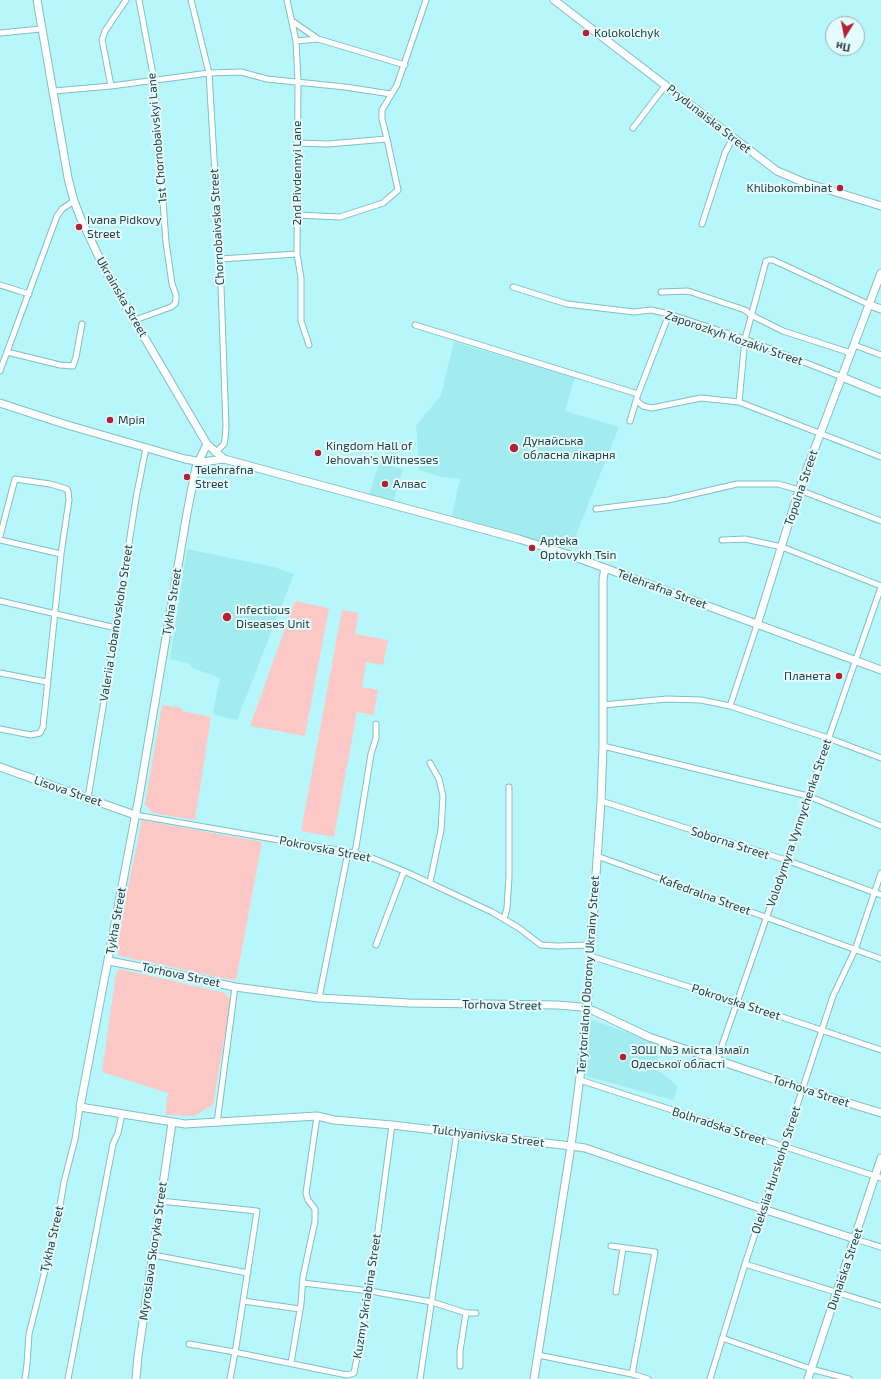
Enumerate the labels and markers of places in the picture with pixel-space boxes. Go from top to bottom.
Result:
place label: Kolokolchyk [594,26,660,40]
marker: Kolokolchyk [581,28,591,38]
place label: Khlibokombinat [747,181,832,195]
marker: Khlibokombinat [835,183,845,193]
place label: Ivana Pidkovy Street [87,213,162,241]
marker: Ivana Pidkovy Street [74,222,84,232]
place label: Мрія [118,413,145,427]
marker: Мрія [105,415,115,425]
place label: Дунайська обласна лікарня [523,434,616,462]
place label: Kingdom Hall of Jehovah's Witnesses [326,439,438,467]
marker: Дунайська обласна лікарня [508,442,520,454]
marker: Kingdom Hall of Jehovah's Witnesses [313,448,323,458]
place label: Telehrafna Street [195,463,254,491]
marker: Telehrafna Street [182,472,192,482]
place label: Алвас [393,477,426,491]
marker: Алвас [380,479,390,489]
place label: Apteka Optovykh Tsin [540,534,617,562]
marker: Apteka Optovykh Tsin [527,543,537,553]
place label: Infectious Diseases Unit [236,603,310,631]
marker: Infectious Diseases Unit [221,611,233,623]
place label: Планета [784,669,831,683]
marker: Планета [834,671,844,681]
place label: ЗОШ №3 міста Ізмаїл Одеської області [631,1043,749,1071]
marker: ЗОШ №3 міста Ізмаїл Одеської області [618,1052,628,1062]

